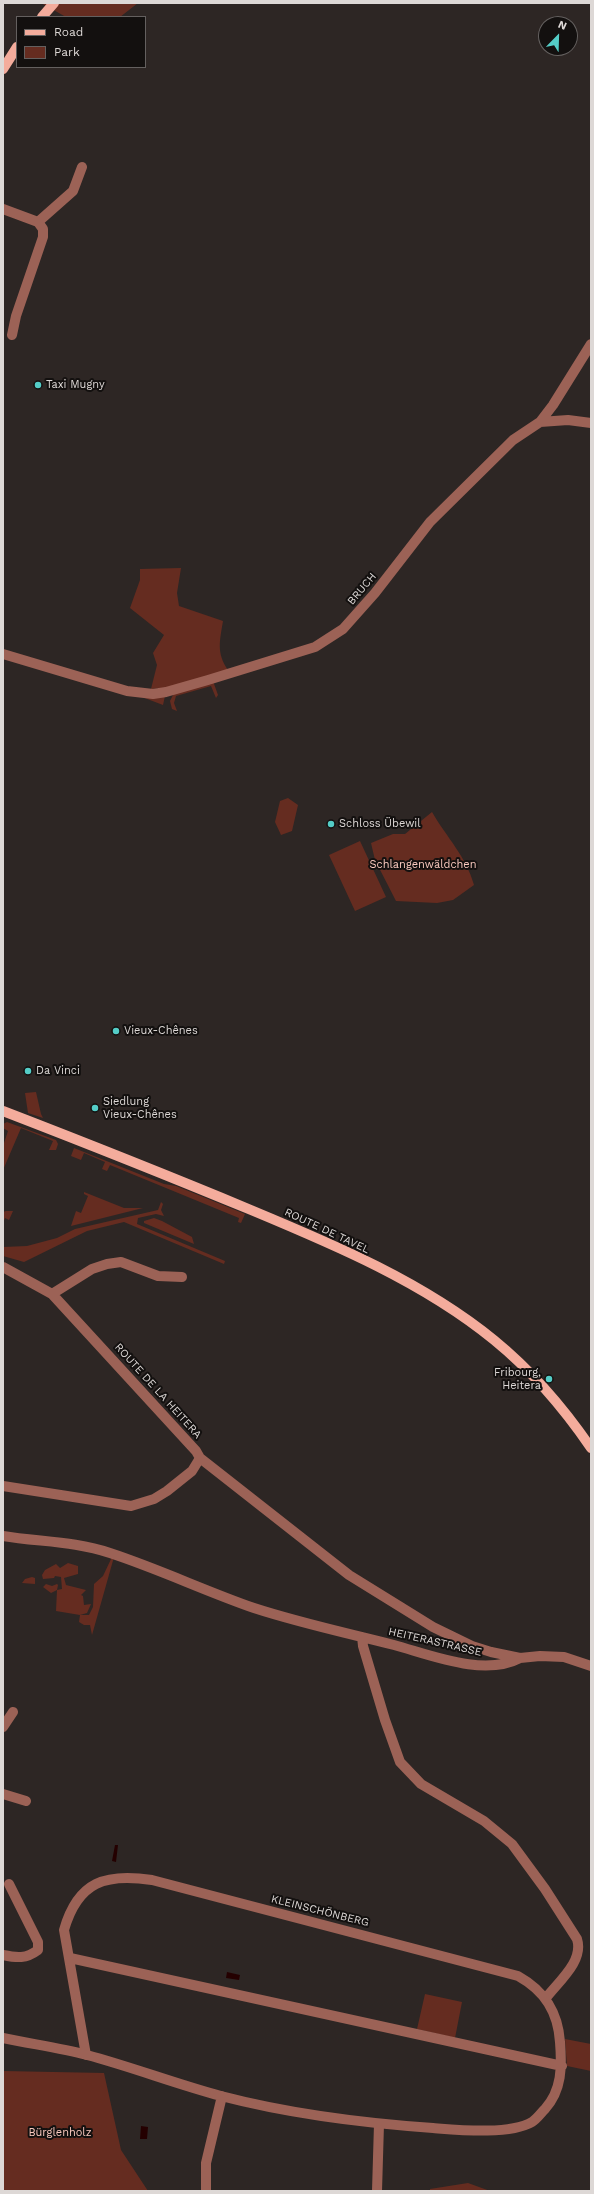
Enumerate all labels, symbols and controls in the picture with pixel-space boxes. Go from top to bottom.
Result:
legend [16,16,146,68]
north arrow [538,16,578,56]
text: N [556,18,569,33]
text: Road [54,25,83,39]
text: Park [54,45,80,59]
place label: Taxi Mugny [46,378,105,392]
marker: Taxi Mugny [33,380,43,390]
street label: BRUCH [345,570,379,608]
place label: Schloss Übewil [339,817,421,831]
marker: Schloss Übewil [326,819,336,829]
park label: Schlangenwäldchen [369,858,477,872]
place label: Vieux-Chênes [124,1024,198,1038]
marker: Vieux-Chênes [111,1026,121,1036]
place label: Da Vinci [36,1064,80,1078]
marker: Da Vinci [23,1066,33,1076]
place label: Siedlung Vieux-Chênes [103,1095,177,1121]
marker: Siedlung Vieux-Chênes [90,1103,100,1113]
street label: ROUTE DE TAVEL [282,1206,372,1256]
street label: ROUTE DE LA HEITERA [112,1341,204,1441]
place label: Fribourg, Heitera [494,1366,541,1392]
marker: Fribourg, Heitera [544,1374,554,1384]
street label: HEITERASTRASSE [387,1625,483,1659]
street label: KLEINSCHÖNBERG [270,1892,370,1930]
park label: Bürglenholz [28,2126,92,2140]

